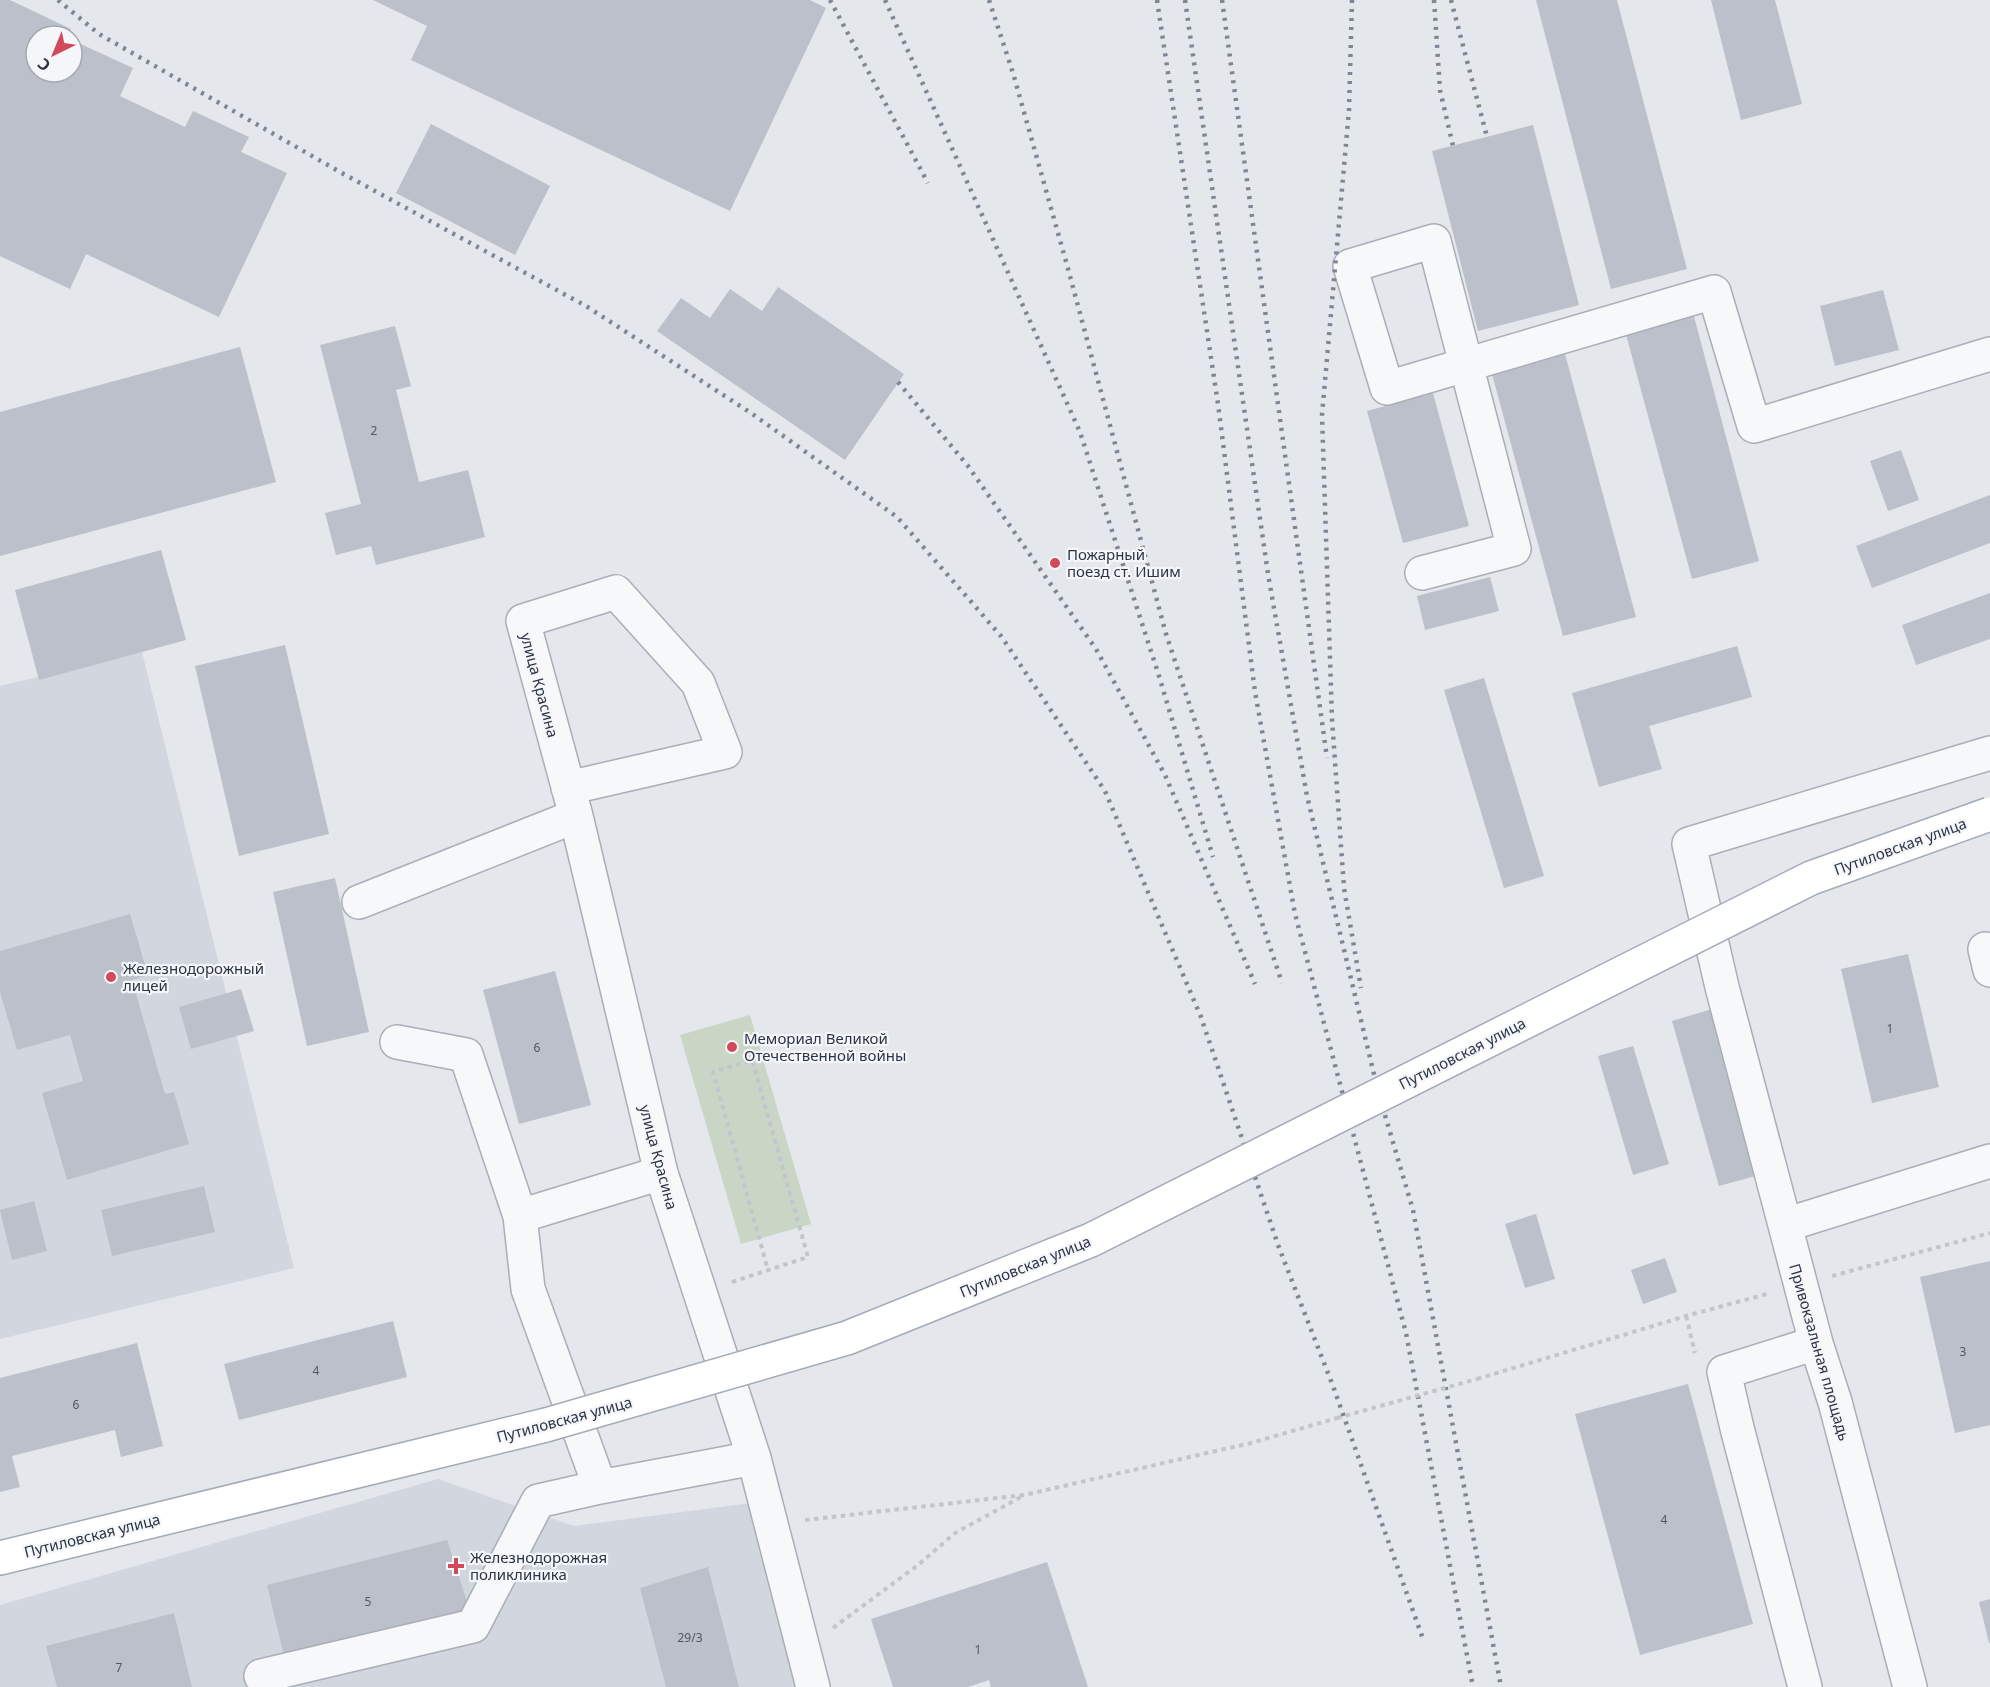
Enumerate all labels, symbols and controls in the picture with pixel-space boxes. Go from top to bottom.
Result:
north arrow [24,24,84,84]
text: С [32,53,55,77]
house number: 2 [371,422,378,439]
place label: Пожарный поезд ст. Ишим [1067,544,1181,581]
marker: Пожарный поезд ст. Ишим [1048,556,1062,570]
street label: улица Красина [516,630,564,740]
street label: Путиловская улица [1831,813,1969,879]
place label: Железнодорожный лицей [123,958,264,995]
marker: Железнодорожный лицей [104,970,118,984]
street label: Путиловская улица [1395,1012,1529,1094]
house number: 1 [1887,1020,1893,1037]
place label: Мемориал Великой Отечественной войны [744,1028,906,1065]
house number: 6 [534,1039,541,1056]
marker: Мемориал Великой Отечественной войны [725,1040,739,1054]
street label: улица Красина [635,1102,683,1212]
street label: Путиловская улица [957,1231,1093,1301]
street label: Привокзальная площадь [1785,1261,1855,1443]
house number: 3 [1960,1343,1967,1360]
house number: 4 [313,1362,320,1379]
street label: Путиловская улица [494,1391,634,1447]
house number: 6 [73,1396,80,1413]
street label: Путиловская улица [22,1508,162,1562]
house number: 4 [1661,1511,1668,1528]
place label: Железнодорожная поликлиника [470,1547,607,1584]
marker: Железнодорожная поликлиника [447,1557,465,1575]
house number: 5 [365,1593,372,1610]
house number: 29/3 [677,1629,703,1646]
house number: 1 [975,1641,981,1658]
house number: 7 [116,1659,123,1676]

